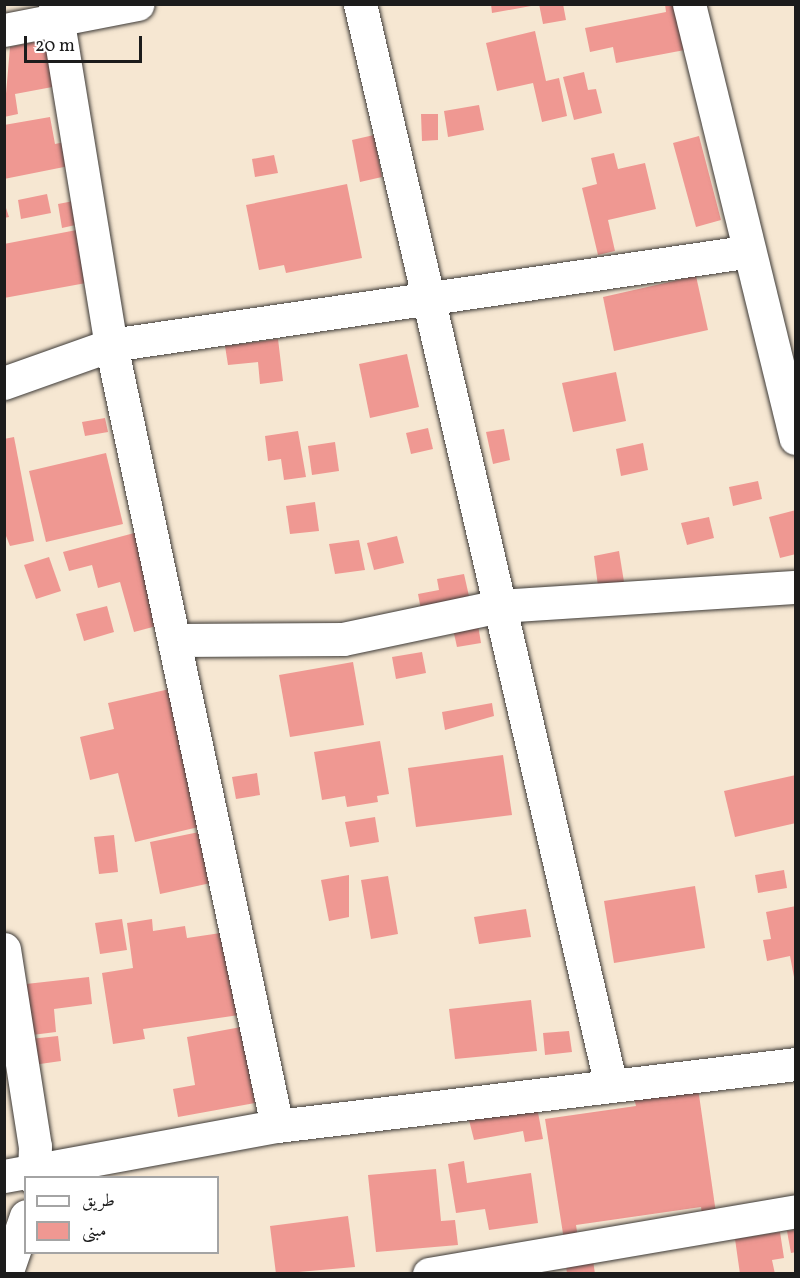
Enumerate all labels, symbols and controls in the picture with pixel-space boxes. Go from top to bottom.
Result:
scale bar [27,24,146,62]
text: 20 m [35,34,75,59]
legend [24,1176,219,1254]
text: طريق [82,1189,115,1214]
text: مبنى [82,1219,107,1244]

